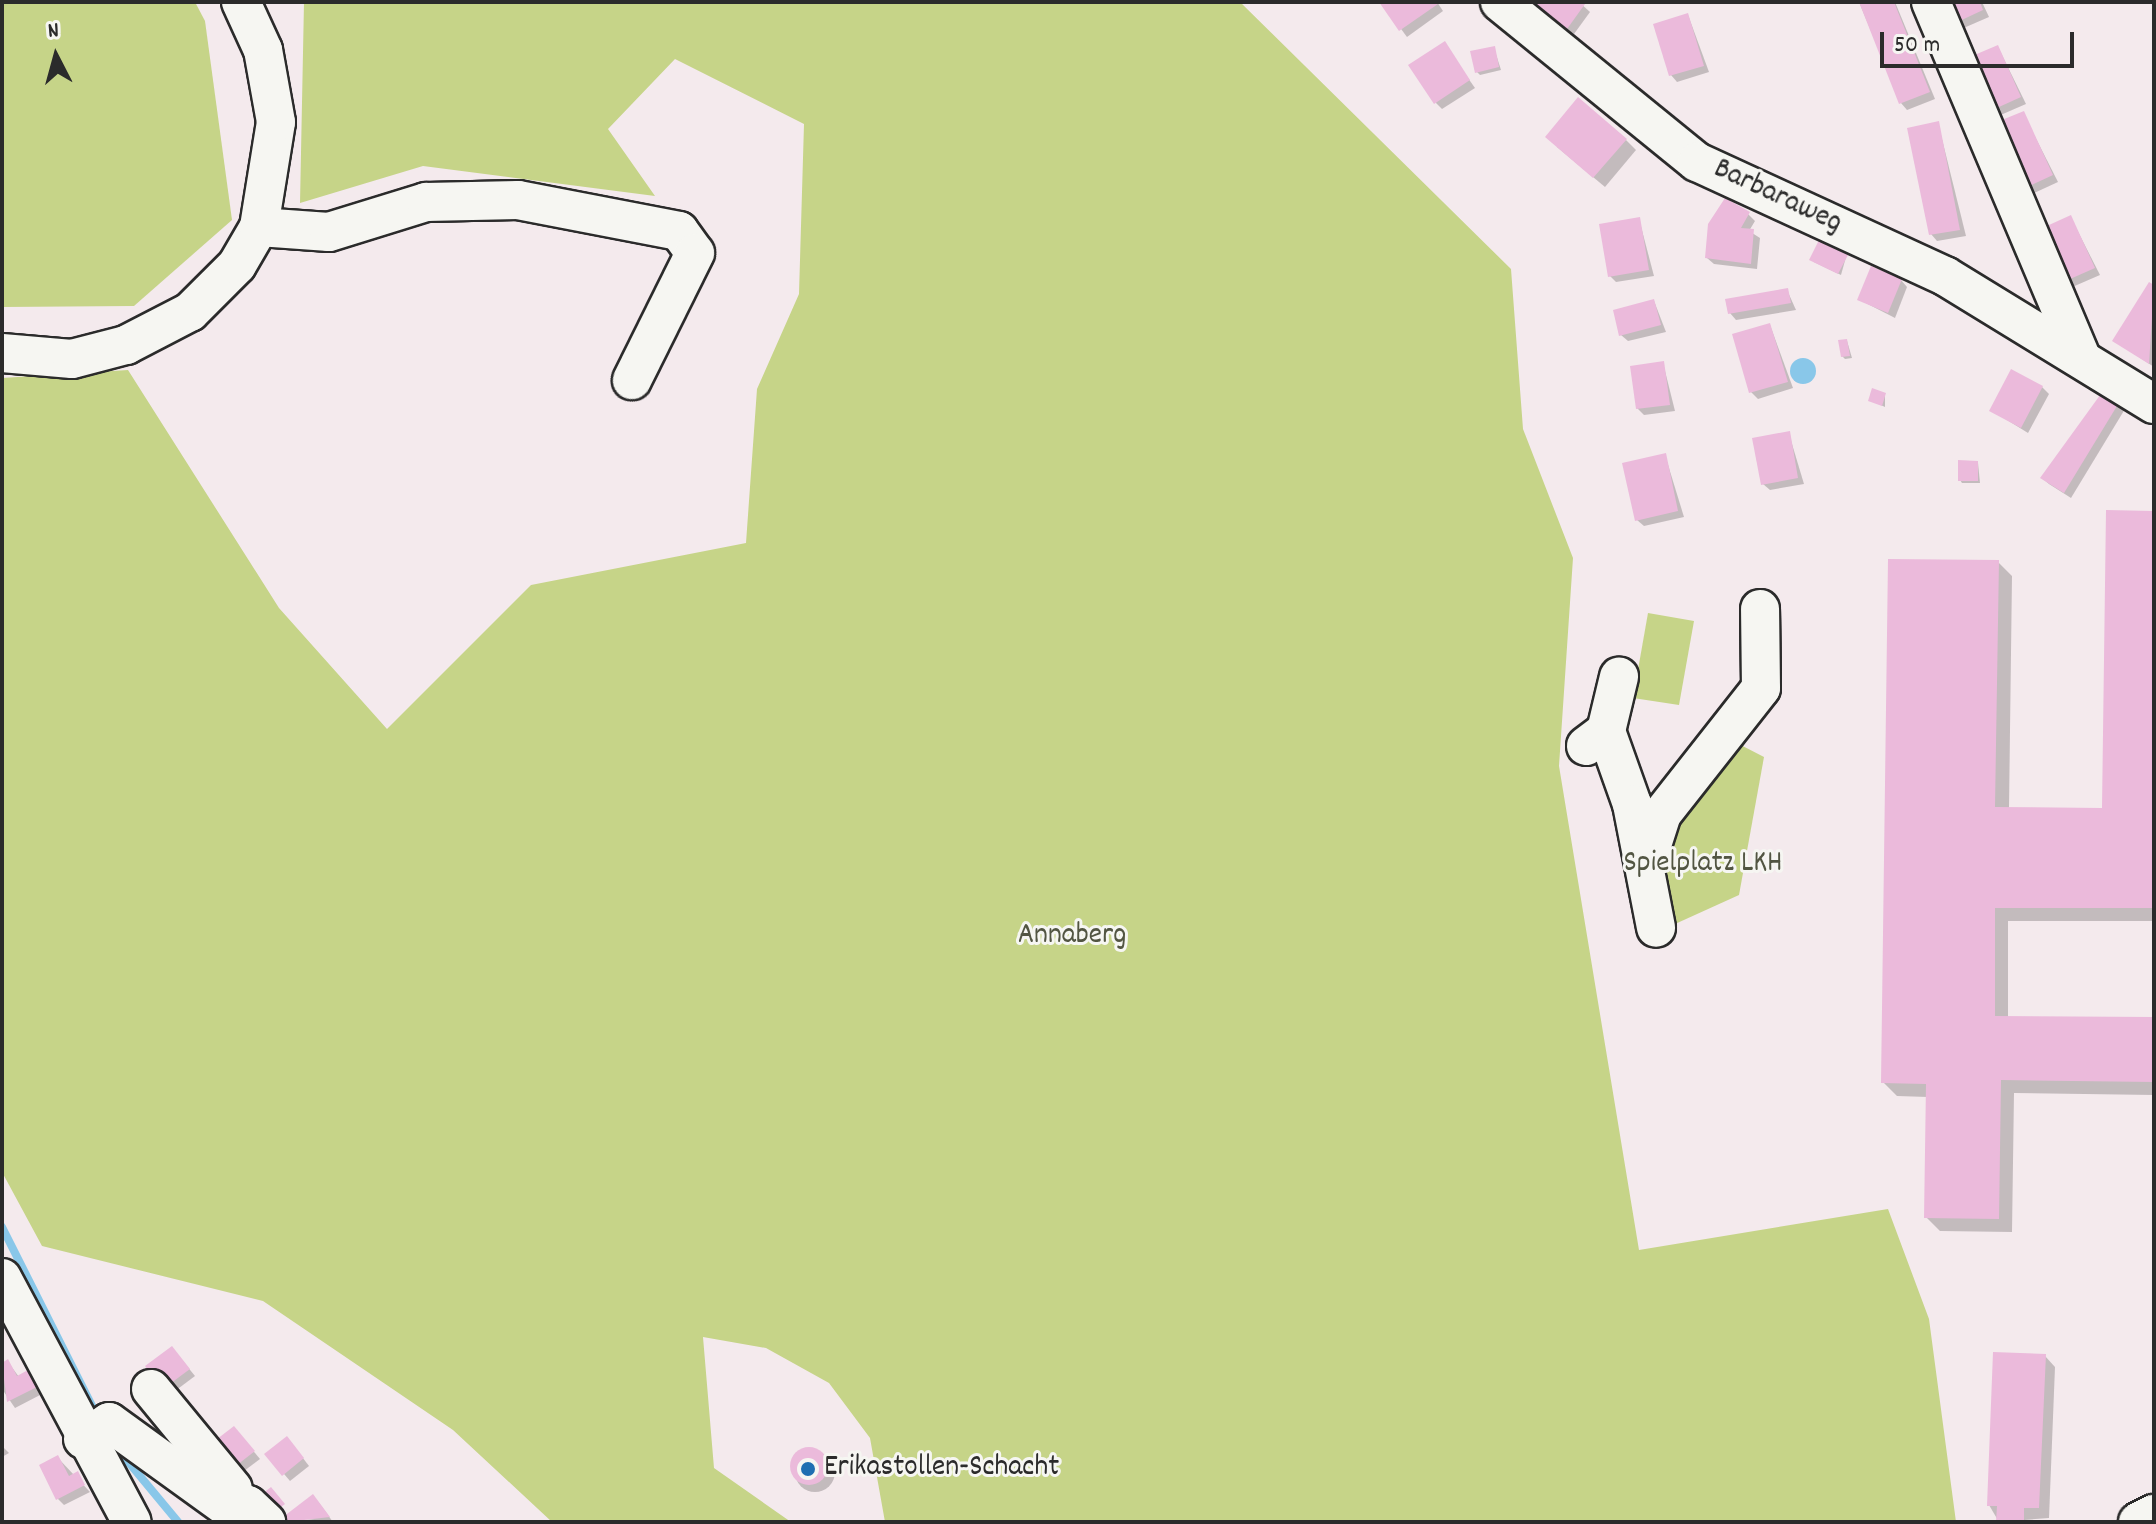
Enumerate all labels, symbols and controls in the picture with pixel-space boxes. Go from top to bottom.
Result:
north arrow [16,16,96,96]
text: N [46,16,60,48]
scale bar [1884,16,2078,66]
text: 50 m [1894,29,1940,63]
street label: Barbaraweg [1707,153,1847,243]
park label: Spielplatz LKH [1624,847,1782,883]
park label: Annaberg [1018,919,1126,955]
place label: Erikastollen-Schacht [824,1451,1059,1487]
marker: Erikastollen-Schacht [799,1460,817,1478]

